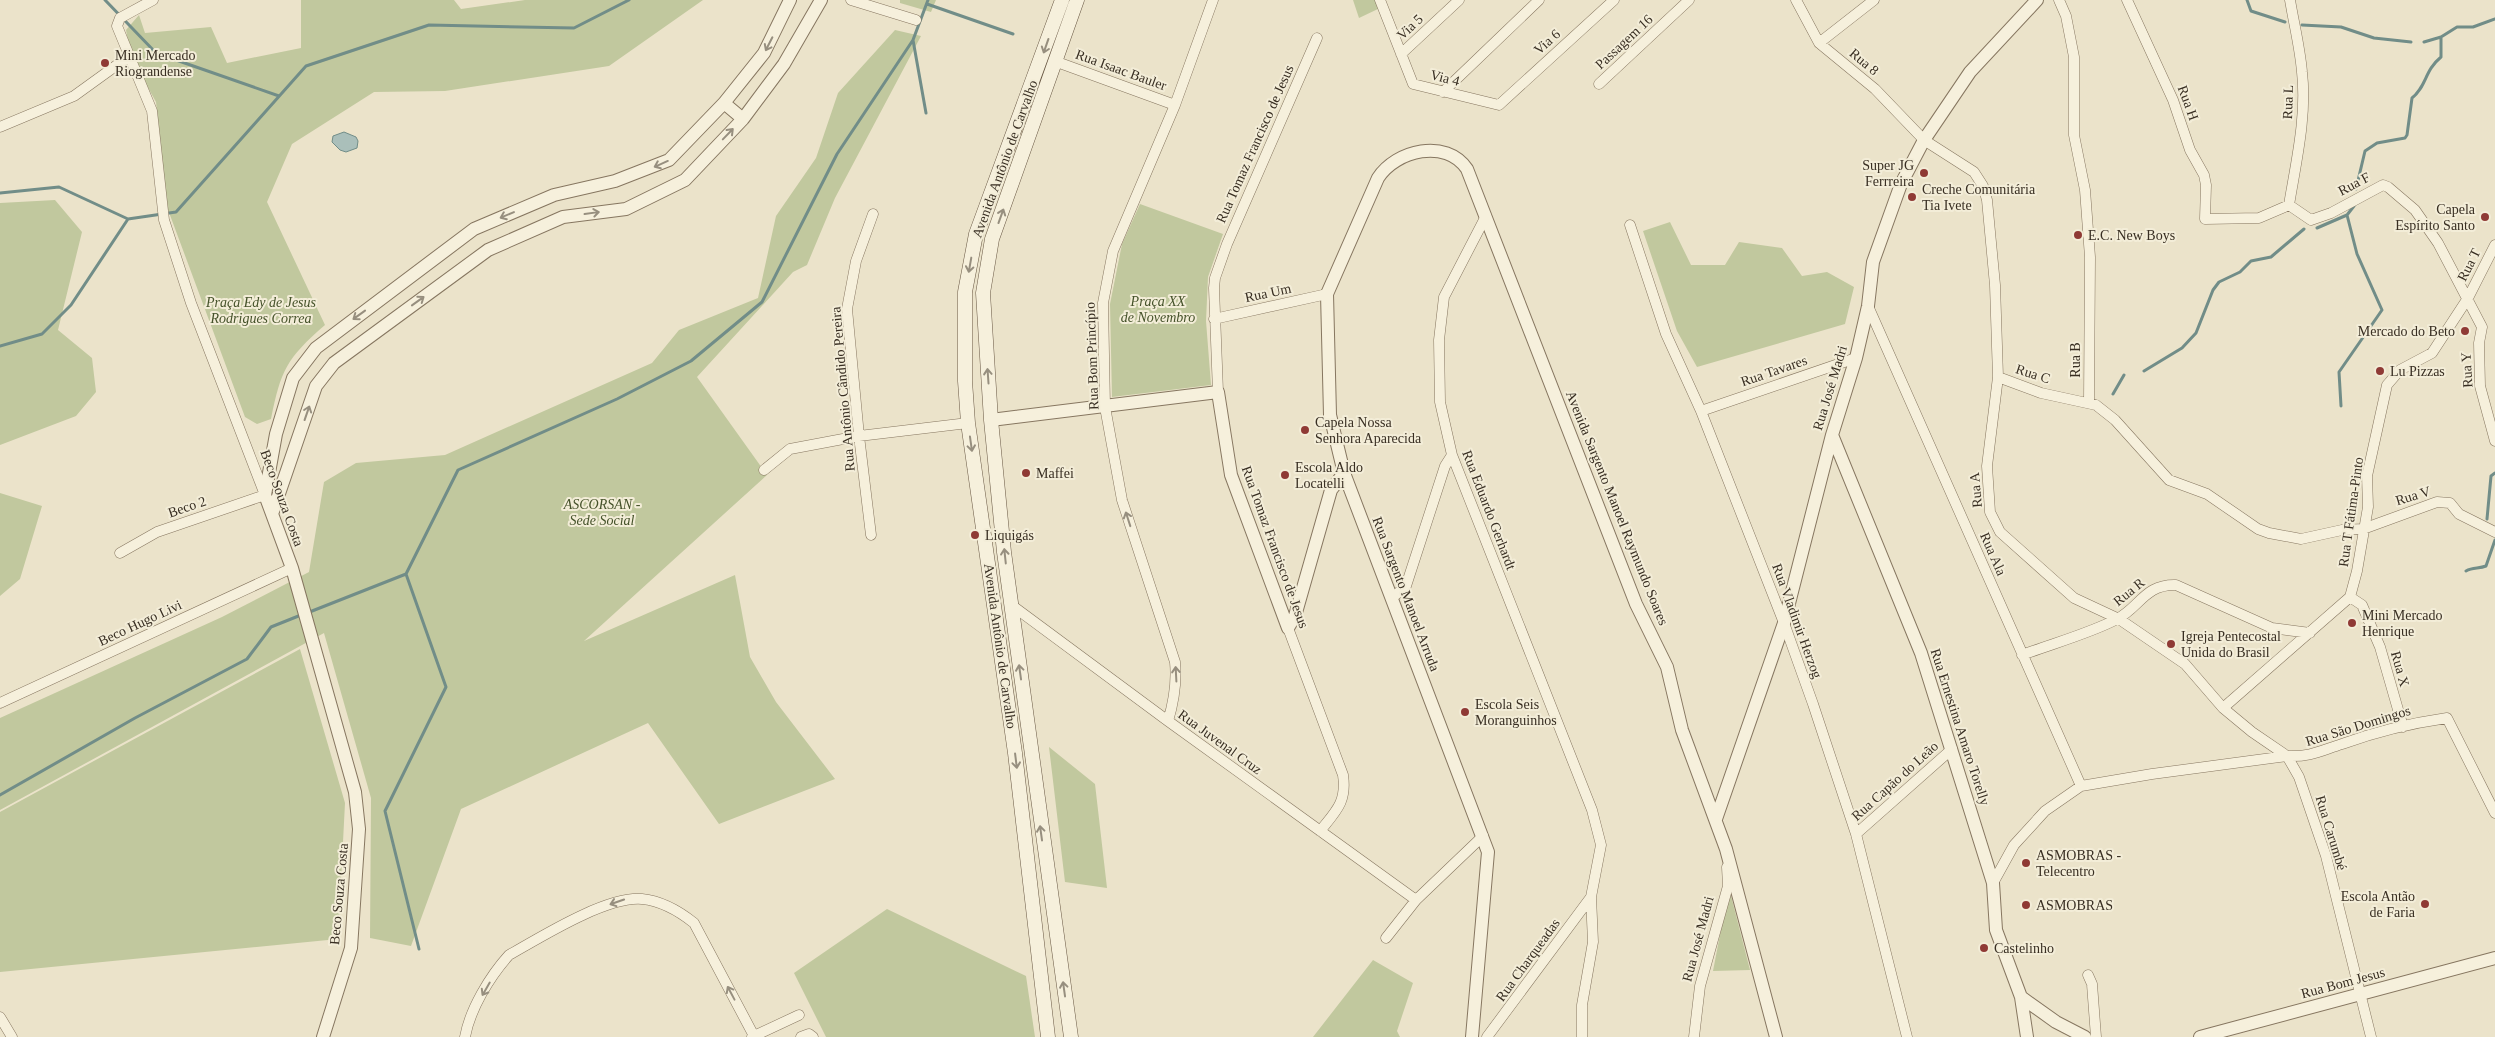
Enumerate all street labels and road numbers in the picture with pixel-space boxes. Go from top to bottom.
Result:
street label: Via 5 [1394,11,1426,43]
street label: Passagem 16 [1592,12,1656,72]
street label: Via 6 [1531,26,1563,58]
street label: Rua 8 [1847,46,1881,78]
street label: Rua Isaac Bauler [1074,47,1169,94]
street label: Rua Tomaz Francisco de Jesus [1213,63,1297,225]
street label: Via 4 [1429,67,1461,89]
street label: Avenida Antônio de Carvalho [969,78,1041,240]
street label: Rua H [2175,83,2201,123]
street label: Rua L [2280,84,2296,120]
street label: Rua F [2336,169,2373,199]
street label: Rua T [2455,246,2484,284]
street label: Rua Um [1243,281,1293,305]
street label: Rua Bom Princípio [1083,302,1101,410]
street label: Rua Antônio Cândido Pereira [828,305,858,472]
street label: Rua B [2068,342,2083,378]
street label: Rua José Madri [1810,344,1850,432]
street label: Rua Y [2459,352,2475,388]
street label: Rua Tavares [1739,353,1809,389]
street label: Rua C [2014,361,2052,387]
street label: Avenida Sargento Manoel Raymundo Soares [1563,389,1671,627]
street label: Beco Souza Costa [258,448,307,549]
street label: Rua Eduardo Gerhardt [1459,448,1519,572]
street label: Rua T Fátima-Pinto [2336,456,2366,568]
street label: Rua Tomaz Francisco de Jesus [1239,464,1311,630]
street label: Rua A [1967,471,1985,508]
street label: Rua V [2394,484,2432,508]
street label: Beco 2 [166,494,208,520]
street label: Rua Sargento Manoel Arruda [1370,515,1443,674]
street label: Rua Ala [1977,530,2009,579]
street label: Avenida Antônio de Carvalho [981,562,1019,730]
street label: Rua Vladimir Herzog [1769,562,1825,680]
street label: Rua R [2111,575,2148,609]
street label: Beco Hugo Livi [96,597,184,649]
street label: Rua Ernestina Amaro Torelly [1928,647,1992,807]
street label: Rua X [2388,650,2412,688]
street label: Rua São Domingos [2304,703,2412,749]
street label: Rua Juvenal Cruz [1175,707,1265,777]
street label: Rua Capão do Leão [1849,738,1941,824]
street label: Rua Carumbé [2313,794,2349,872]
street label: Beco Souza Costa [327,842,351,945]
street label: Rua José Madri [1679,895,1717,983]
street label: Rua Charqueadas [1493,916,1563,1004]
street label: Rua Bom Jesus [2299,965,2387,1001]

